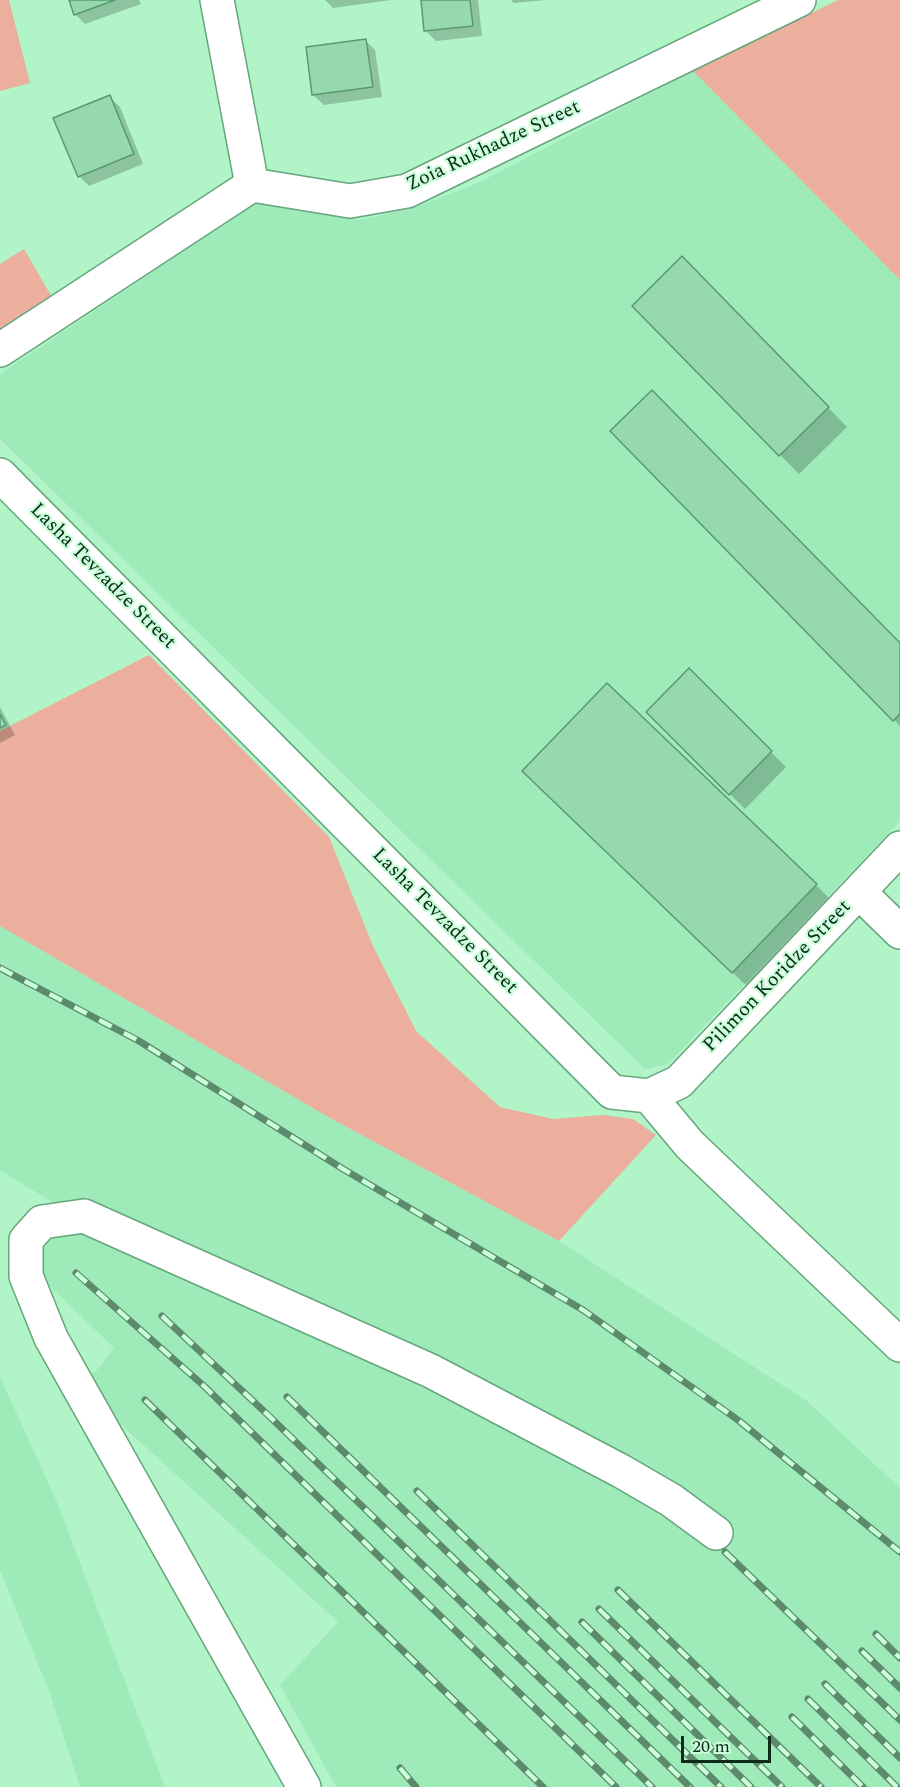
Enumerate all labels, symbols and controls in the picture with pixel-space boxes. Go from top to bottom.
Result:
street label: Zoia Rukhadze Street [403,96,585,198]
street label: Lasha Tevzadze Street [24,499,180,655]
street label: Lasha Tevzadze Street [366,844,522,1000]
street label: Pilimon Koridze Street [699,896,857,1058]
scale bar [684,1724,774,1762]
text: 20 m [692,1733,730,1760]

